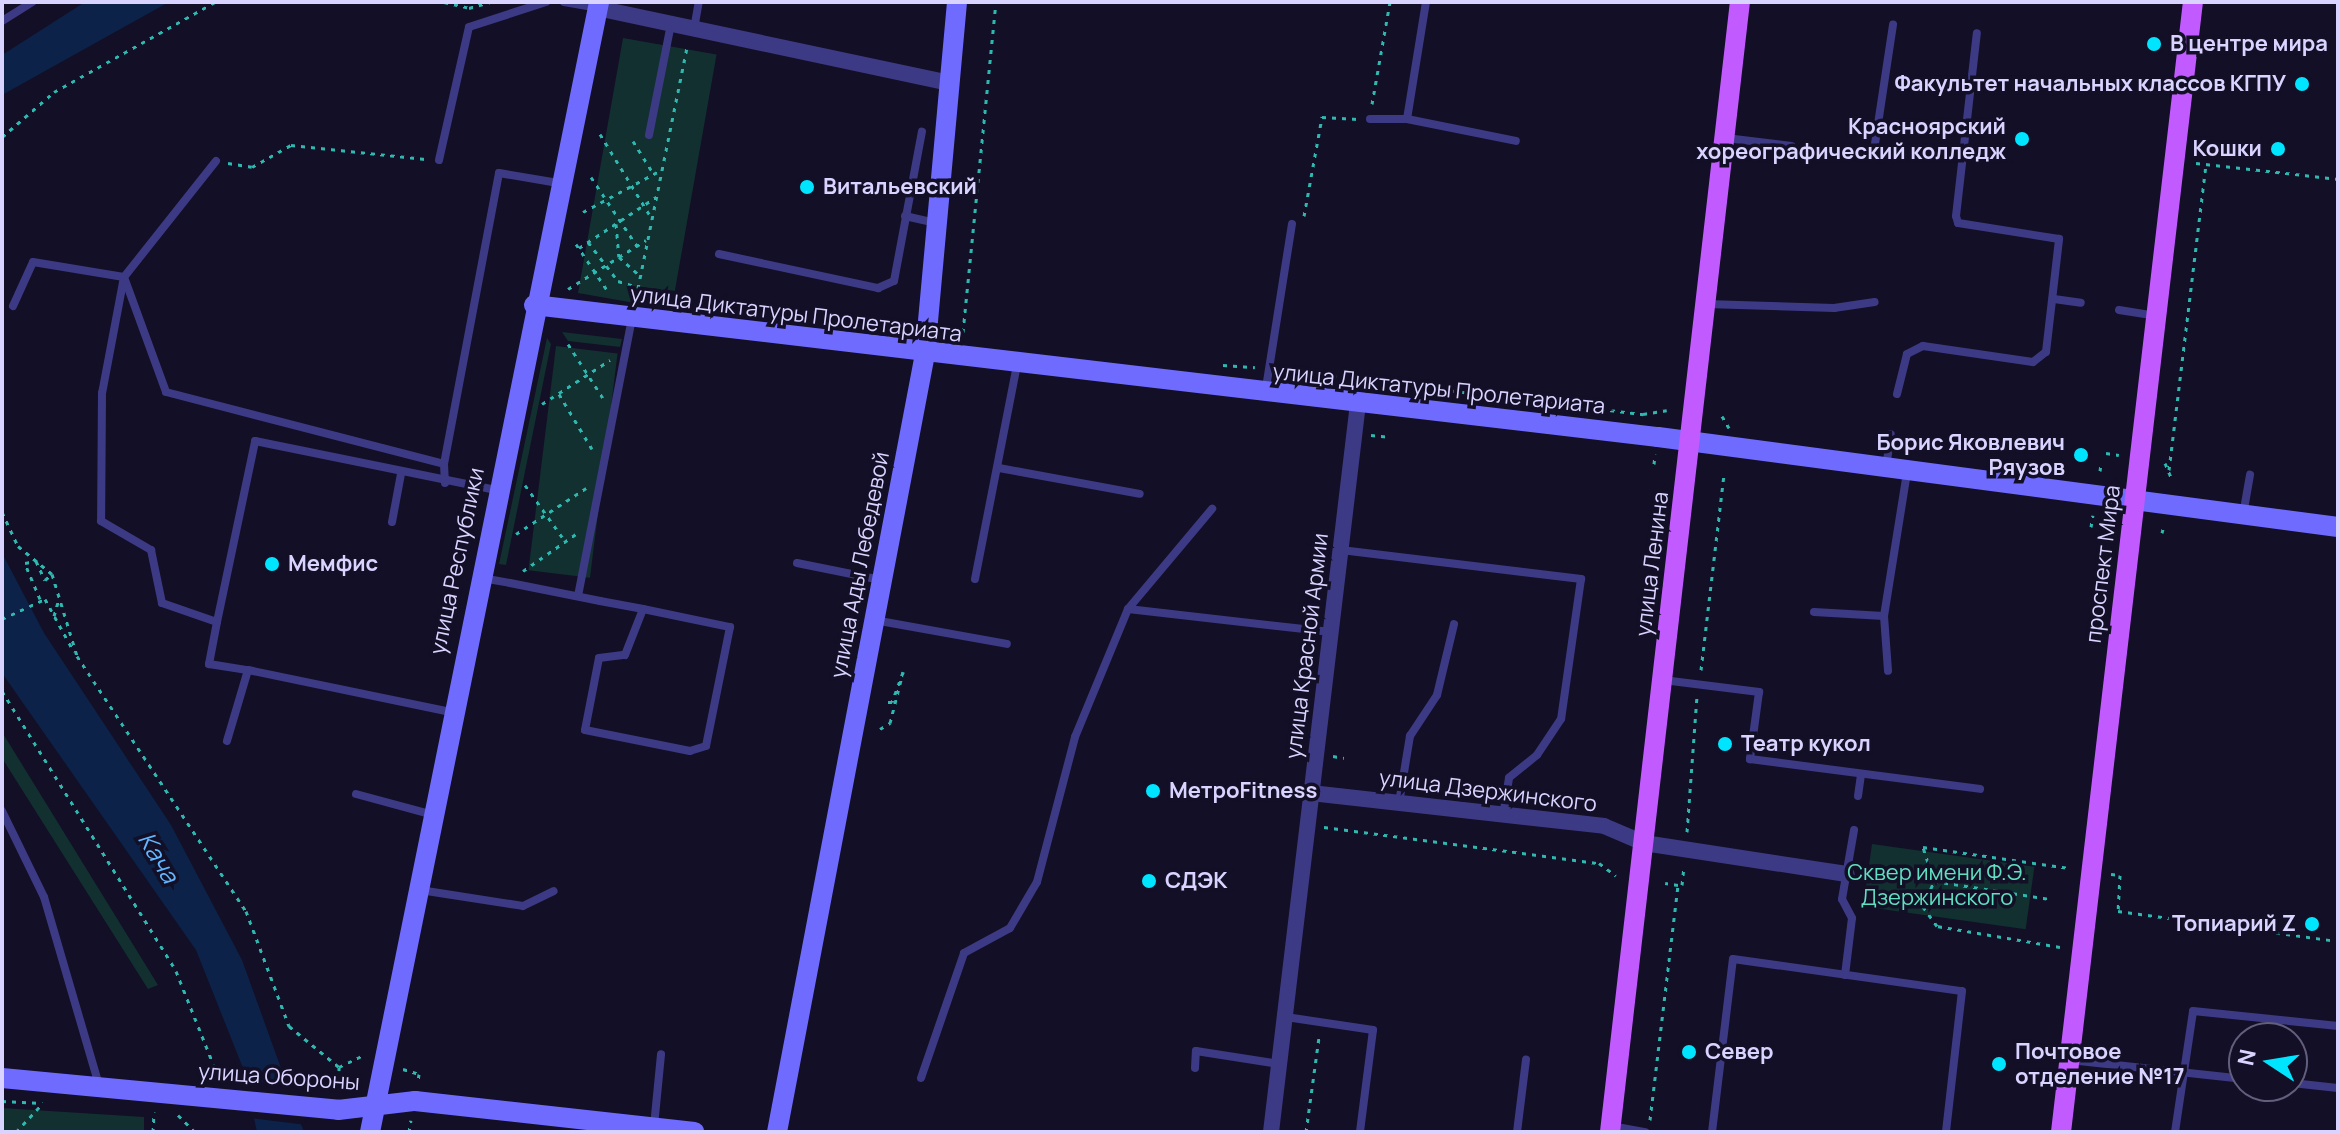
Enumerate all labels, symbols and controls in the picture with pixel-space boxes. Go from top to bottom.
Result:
place label: В центре мира [2170,31,2328,57]
marker: В центре мира [2145,35,2163,53]
place label: Факультет начальных классов КГПУ [1894,71,2286,97]
marker: Факультет начальных классов КГПУ [2293,75,2311,93]
place label: Красноярский хореографический колледж [1696,113,2006,164]
marker: Красноярский хореографический колледж [2013,130,2031,148]
place label: Кошки [2192,136,2262,162]
marker: Кошки [2269,140,2287,158]
place label: Витальевский [823,174,977,200]
marker: Витальевский [798,178,816,196]
street label: улица Диктатуры Пролетариата [629,281,963,347]
street label: улица Диктатуры Пролетариата [1271,358,1607,420]
place label: Борис Яковлевич Ряузов [1876,429,2065,480]
marker: Борис Яковлевич Ряузов [2072,446,2090,464]
street label: улица Ады Лебедевой [825,450,895,680]
street label: улица Республики [424,465,490,657]
street label: проспект Мира [2080,484,2126,644]
street label: улица Ленина [1630,490,1674,638]
street label: улица Красной Армии [1280,532,1334,760]
place label: Мемфис [288,551,378,577]
marker: Мемфис [263,555,281,573]
place label: Театр кукол [1741,731,1871,757]
marker: Театр кукол [1716,735,1734,753]
street label: улица Дзержинского [1378,765,1598,817]
place label: МетроFitness [1169,778,1317,804]
marker: МетроFitness [1144,782,1162,800]
water label: Кача [133,826,185,888]
park label: Сквер имени Ф.Э. Дзержинского [1847,859,2027,910]
place label: СДЭК [1165,868,1227,894]
marker: СДЭК [1140,872,1158,890]
place label: Топиарий Z [2172,911,2296,937]
marker: Топиарий Z [2303,915,2321,933]
north arrow [2228,1022,2308,1102]
place label: Почтовое отделение №17 [2015,1038,2185,1090]
place label: Север [1705,1039,1774,1065]
marker: Север [1680,1043,1698,1061]
text: N [2230,1047,2263,1068]
marker: Почтовое отделение №17 [1990,1055,2008,1073]
street label: улица Обороны [197,1058,361,1096]

